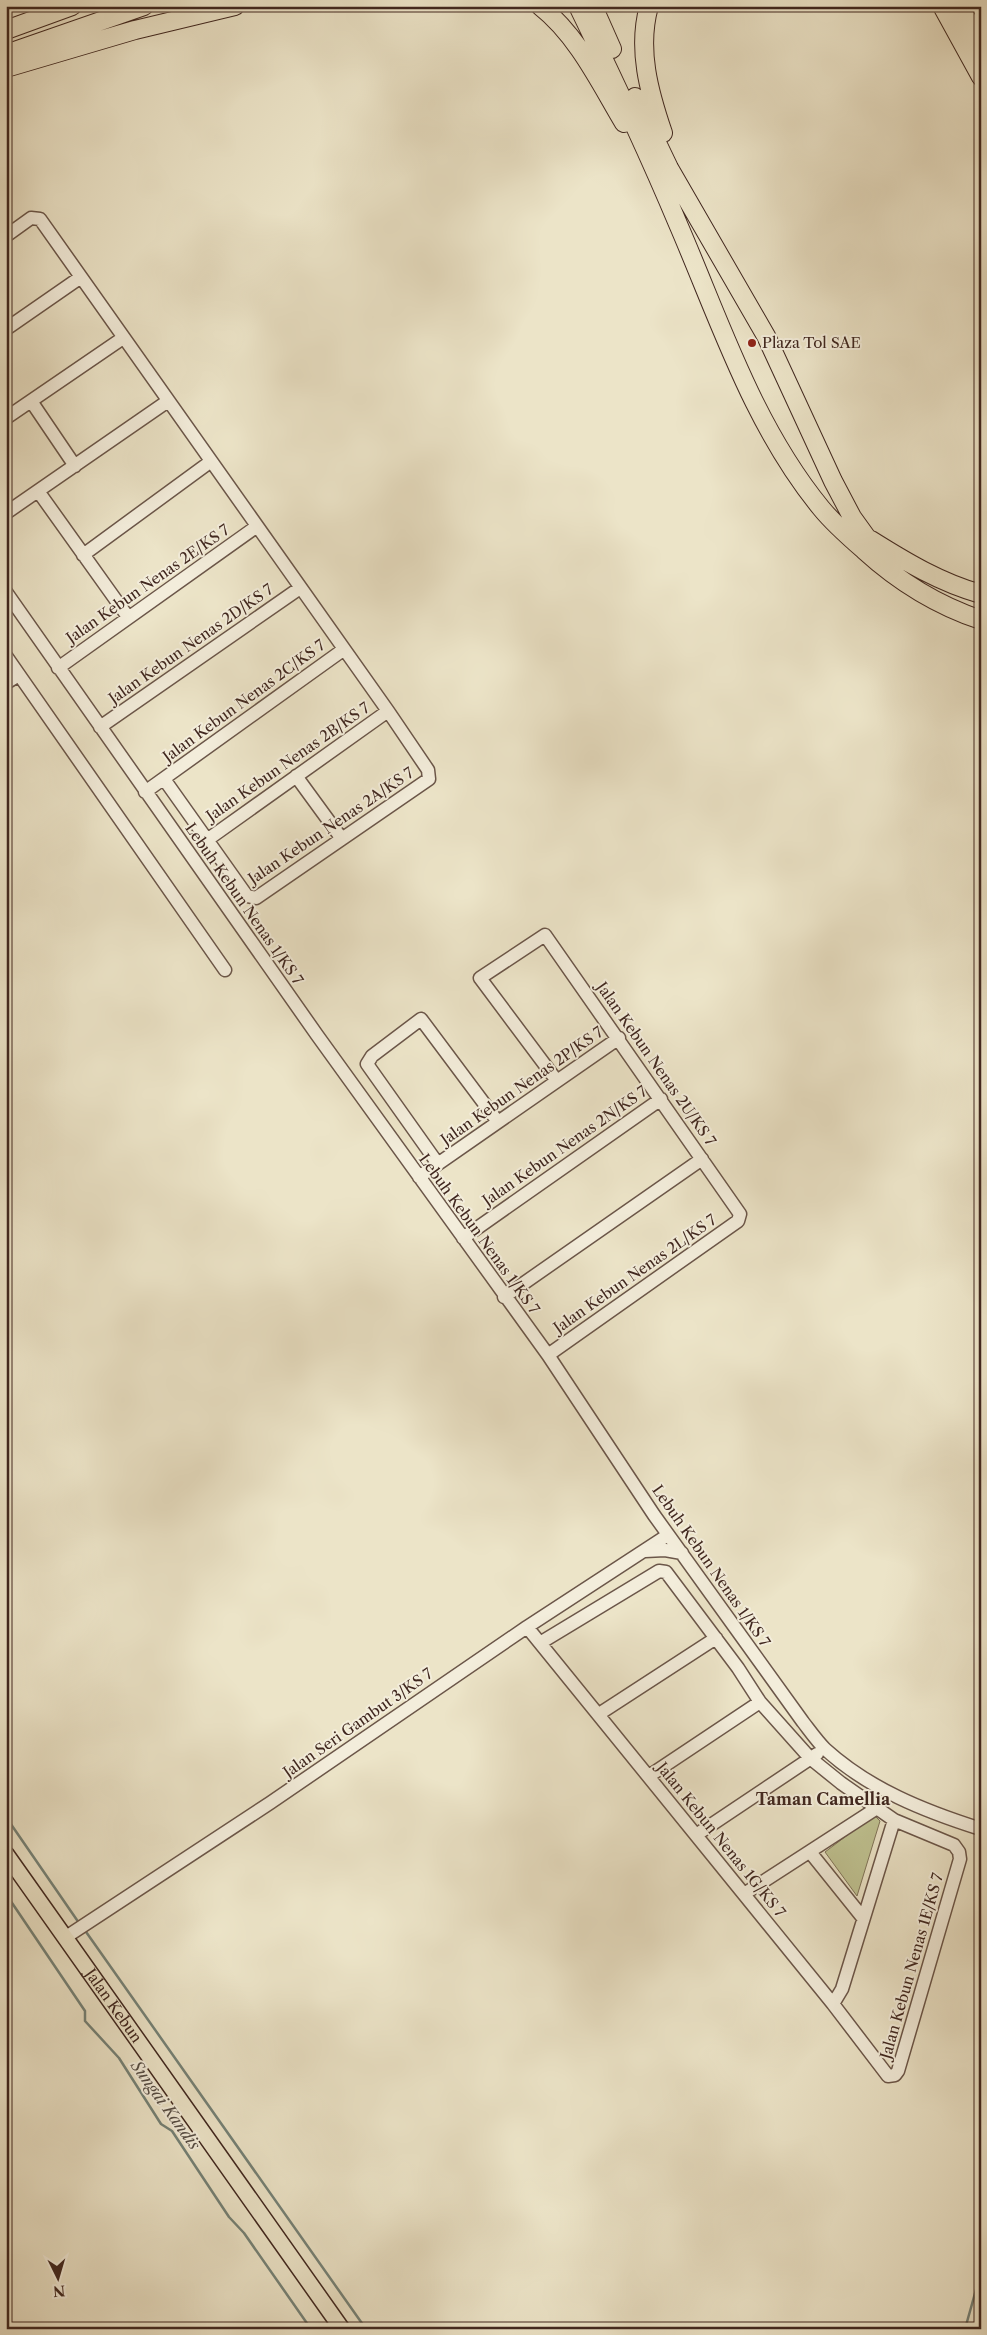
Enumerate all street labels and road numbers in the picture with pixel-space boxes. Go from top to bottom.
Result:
street label: Jalan Kebun Nenas 2E/KS 7 [61,520,233,648]
street label: Jalan Kebun Nenas 2D/KS 7 [103,579,277,709]
street label: Jalan Kebun Nenas 2C/KS 7 [157,635,329,767]
street label: Jalan Kebun Nenas 2B/KS 7 [201,698,374,826]
street label: Jalan Kebun Nenas 2A/KS 7 [243,763,418,889]
street label: Lebuh Kebun Nenas 1/KS 7 [181,819,308,989]
street label: Jalan Kebun Nenas 2U/KS 7 [591,976,721,1150]
street label: Jalan Kebun Nenas 2P/KS 7 [435,1022,607,1150]
street label: Jalan Kebun Nenas 2N/KS 7 [477,1081,651,1211]
street label: Lebuh Kebun Nenas 1/KS 7 [415,1150,544,1318]
street label: Jalan Kebun Nenas 2L/KS 7 [548,1210,720,1338]
street label: Lebuh Kebun Nenas 1/KS 7 [648,1481,775,1651]
street label: Jalan Seri Gambut 3/KS 7 [278,1663,437,1783]
street label: Jalan Kebun Nenas 1G/KS 7 [652,1757,790,1922]
street label: Jalan Kebun Nenas 1E/KS 7 [875,1870,947,2063]
street label: Jalan Kebun [80,1963,147,2047]

